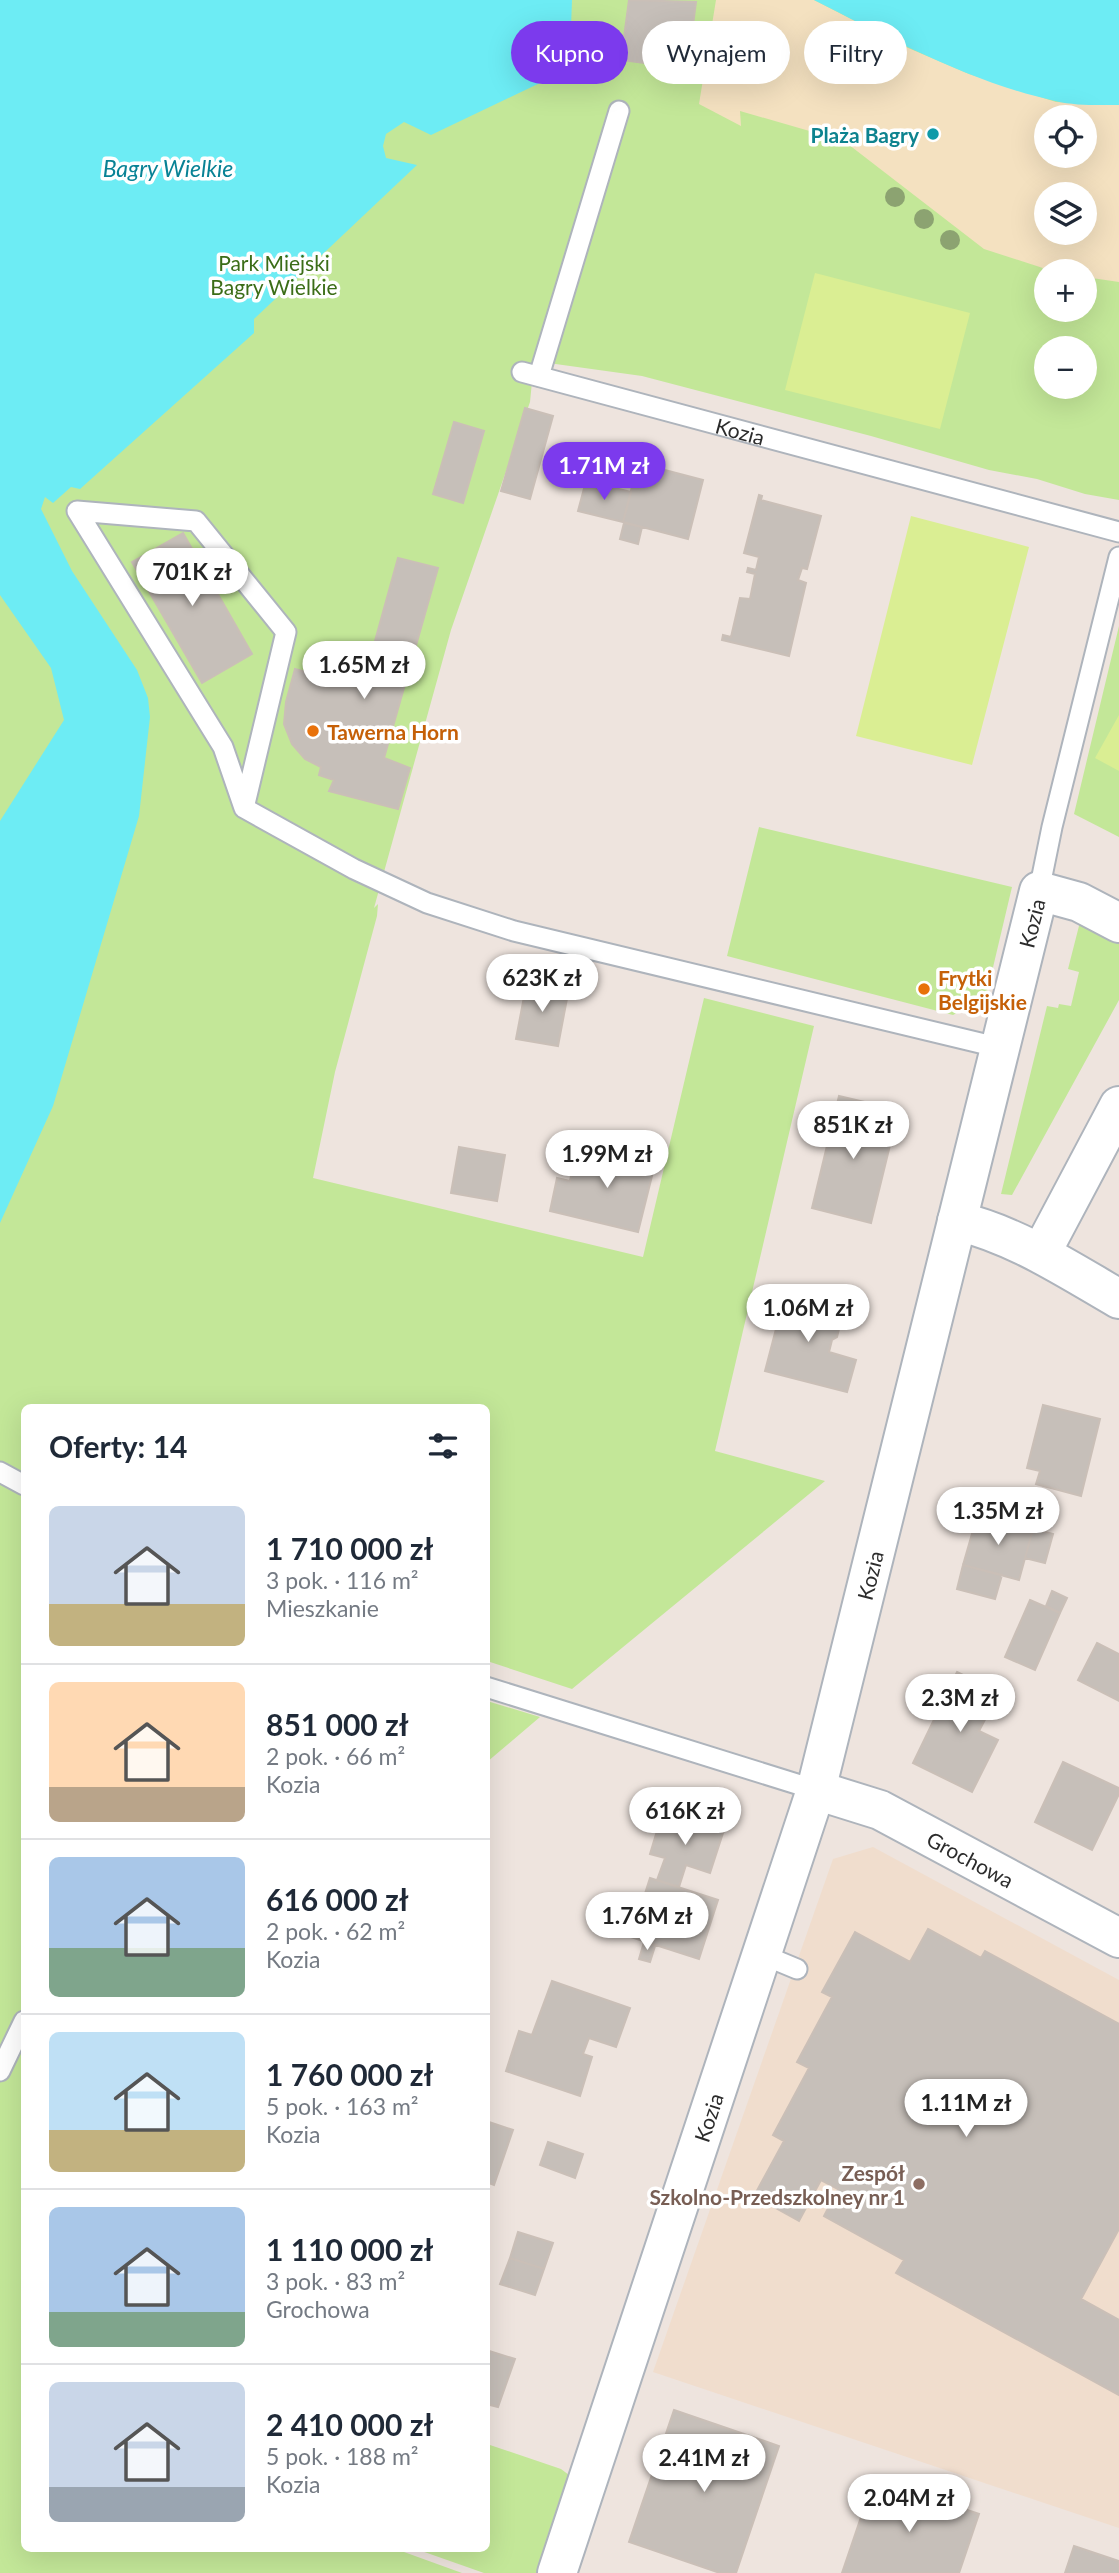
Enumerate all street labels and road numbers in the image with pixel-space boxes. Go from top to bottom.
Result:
street label: Kozia [713,412,768,449]
street label: Kozia [1013,896,1049,950]
street label: Kozia [851,1548,887,1602]
street label: Grochowa [923,1825,1018,1892]
street label: Kozia [688,2090,727,2145]

